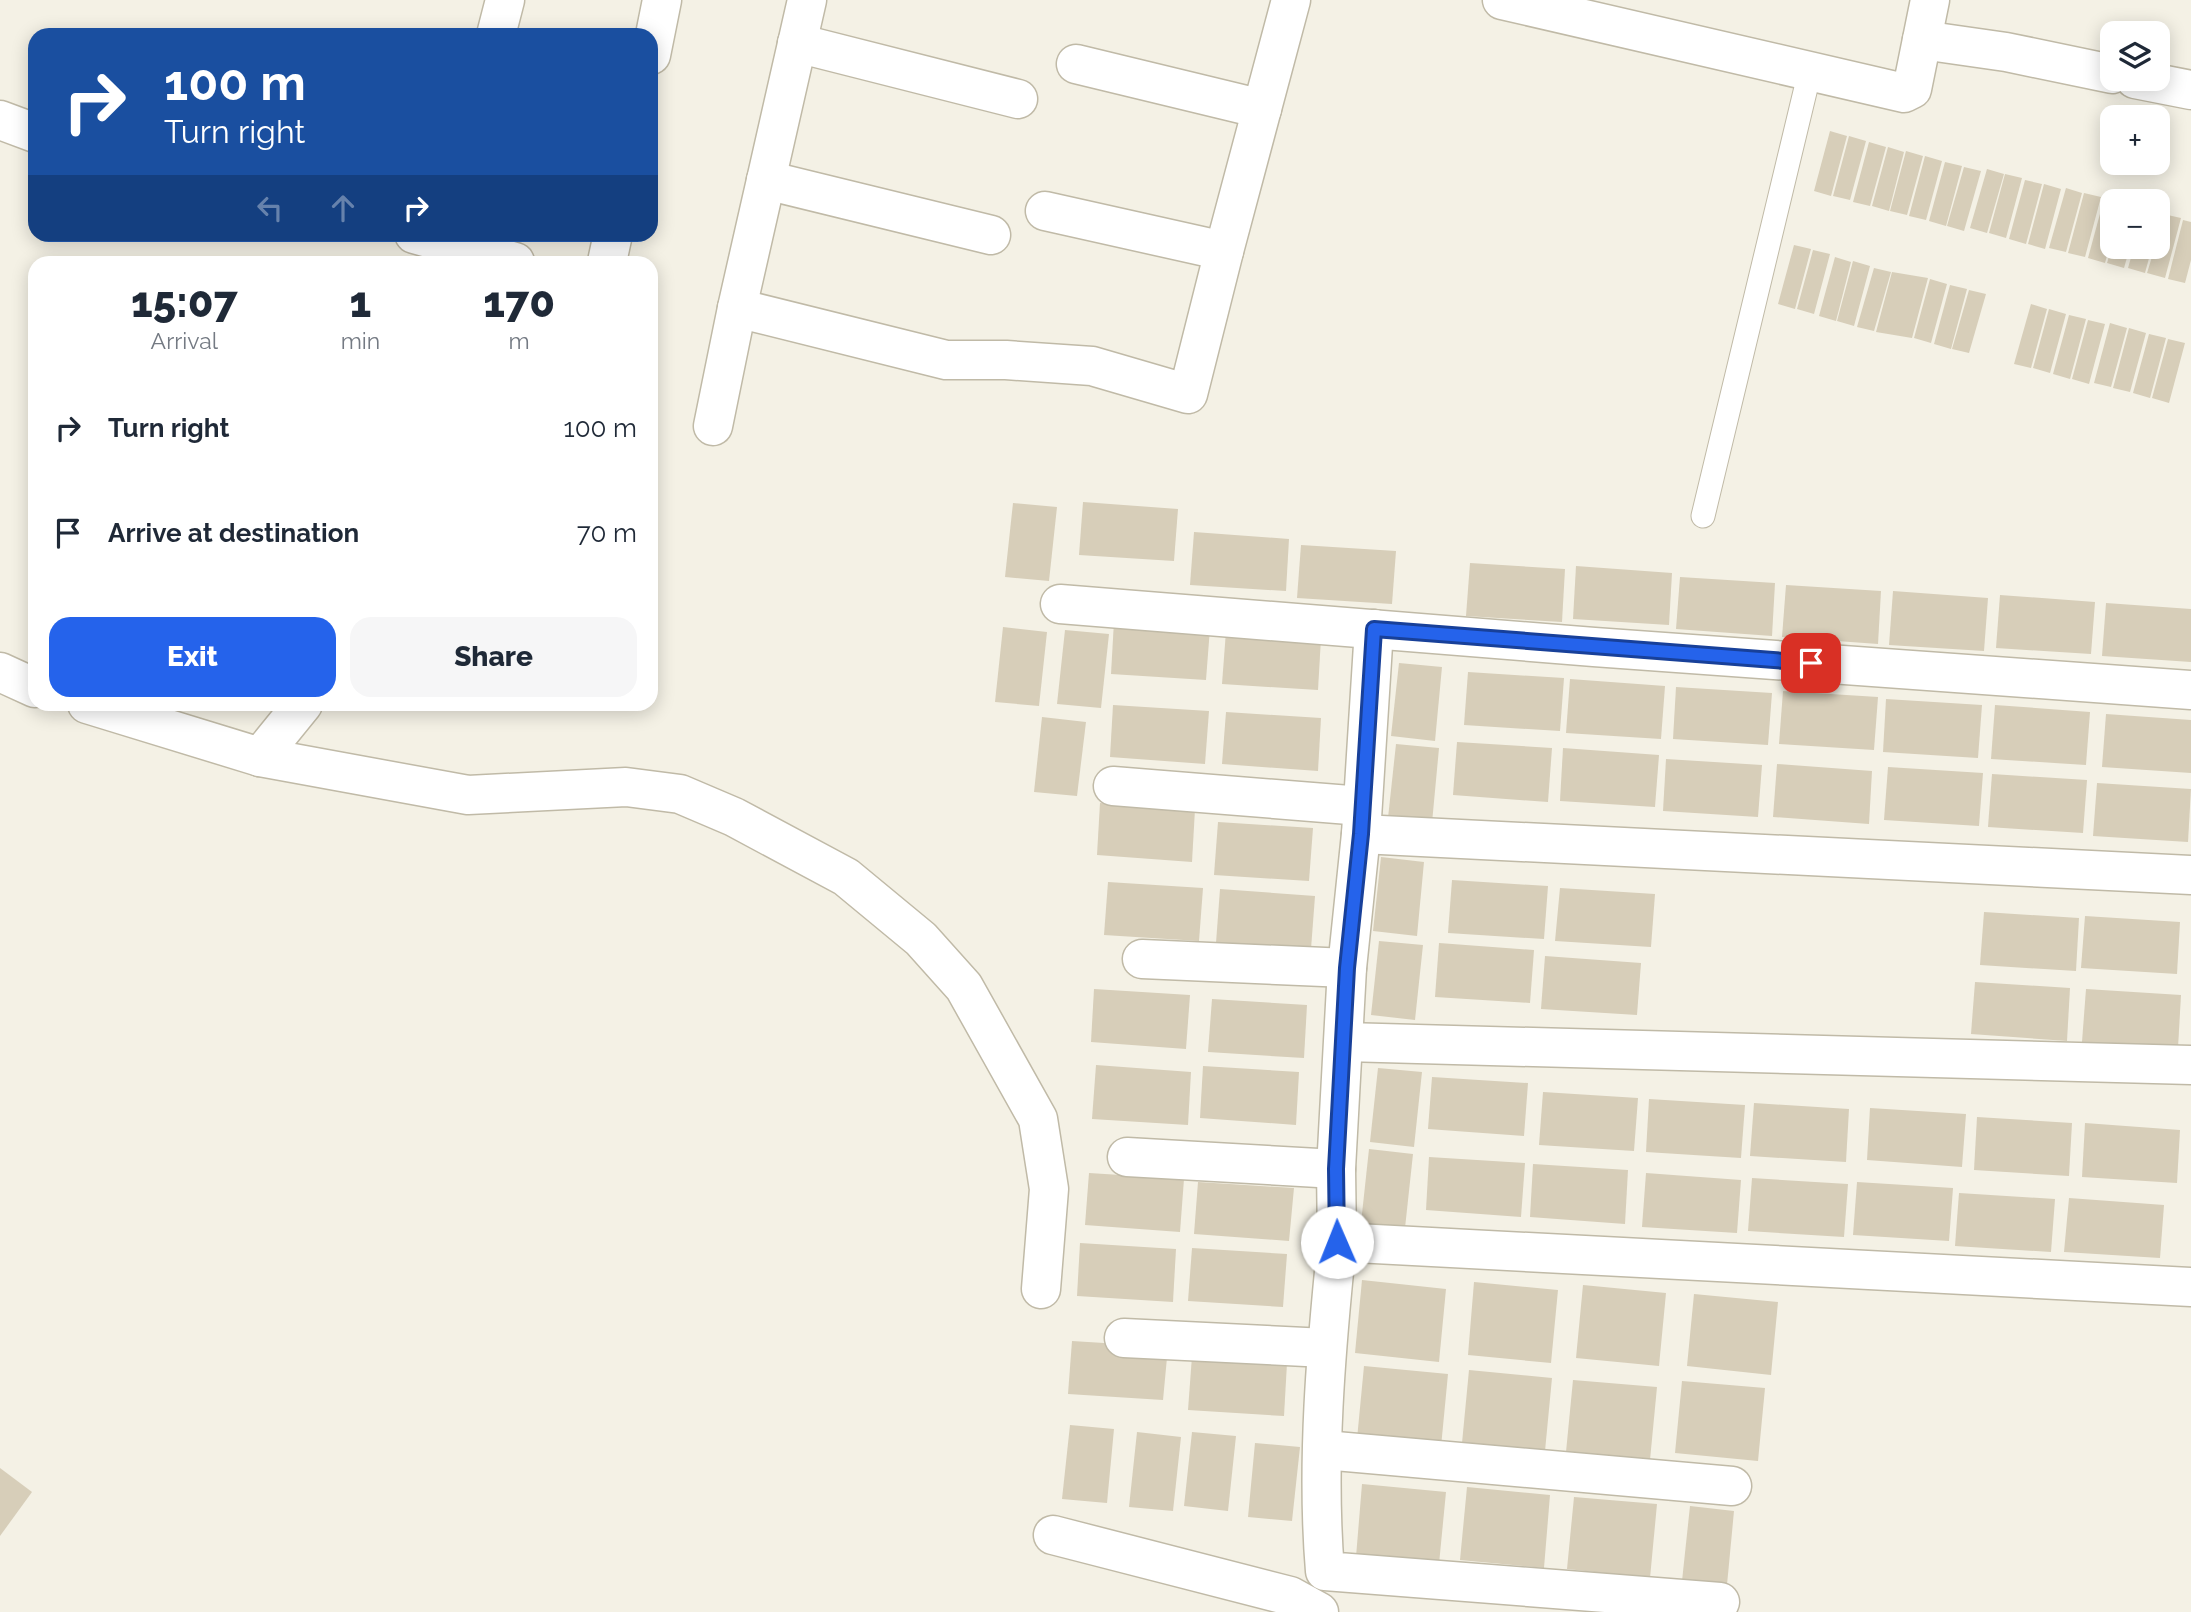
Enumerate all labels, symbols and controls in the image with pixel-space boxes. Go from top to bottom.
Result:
map controls [2100,21,2170,259]
button: layers [2100,21,2170,91]
text: 100 m [164,54,306,111]
icon: right [49,56,140,147]
button: + [2100,105,2170,175]
text: Turn right [164,113,305,150]
icon: left [251,189,289,227]
icon: ahead [324,189,362,227]
icon: right [397,189,435,227]
button: − [2100,189,2170,259]
text: 15:07 [131,278,238,327]
text: 1 [350,278,371,327]
text: 170 [483,278,555,327]
text: Arrival [151,327,218,354]
text: min [341,327,380,354]
text: m [509,327,530,354]
icon: right [49,409,87,447]
text: Turn right [108,413,229,443]
text: 100 m [564,413,637,443]
icon: arrive [49,514,87,552]
text: Arrive at destination [108,518,359,548]
text: 70 m [577,518,637,548]
button: Exit [49,617,336,697]
button: Share [350,617,637,697]
pin [1781,633,1841,693]
icon: arrive [1792,644,1830,682]
position arrow [1300,1205,1374,1279]

